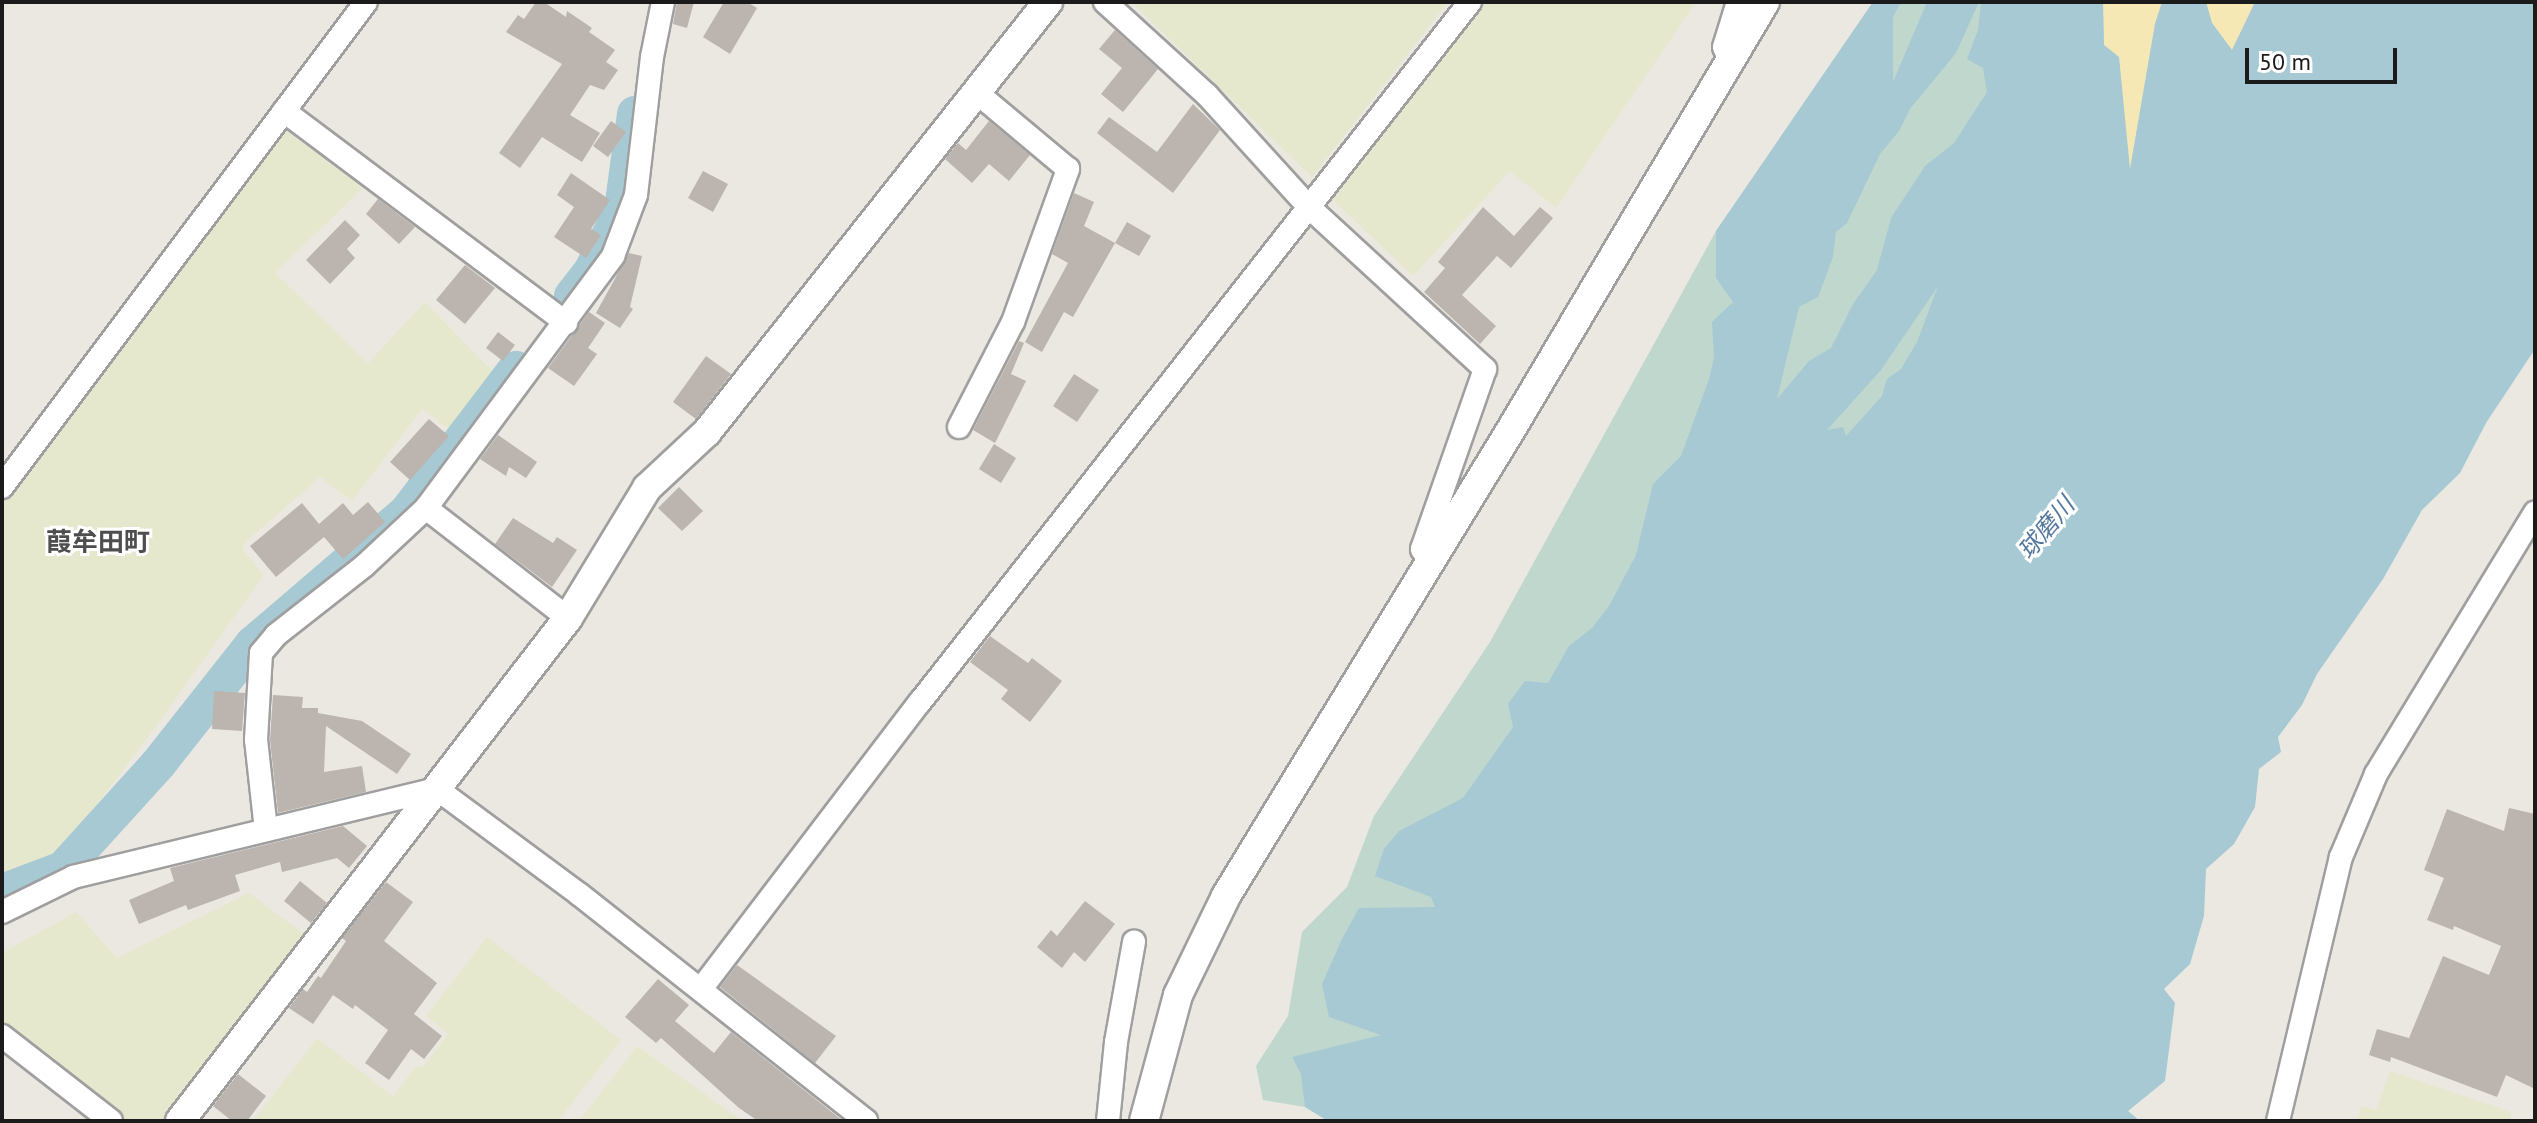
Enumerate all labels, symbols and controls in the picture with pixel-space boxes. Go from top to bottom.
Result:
scale bar [2249,32,2401,82]
text: 50 m [2259,46,2311,77]
water label: 球磨川 [2012,491,2080,565]
district label: 葭牟田町 [46,526,150,558]

